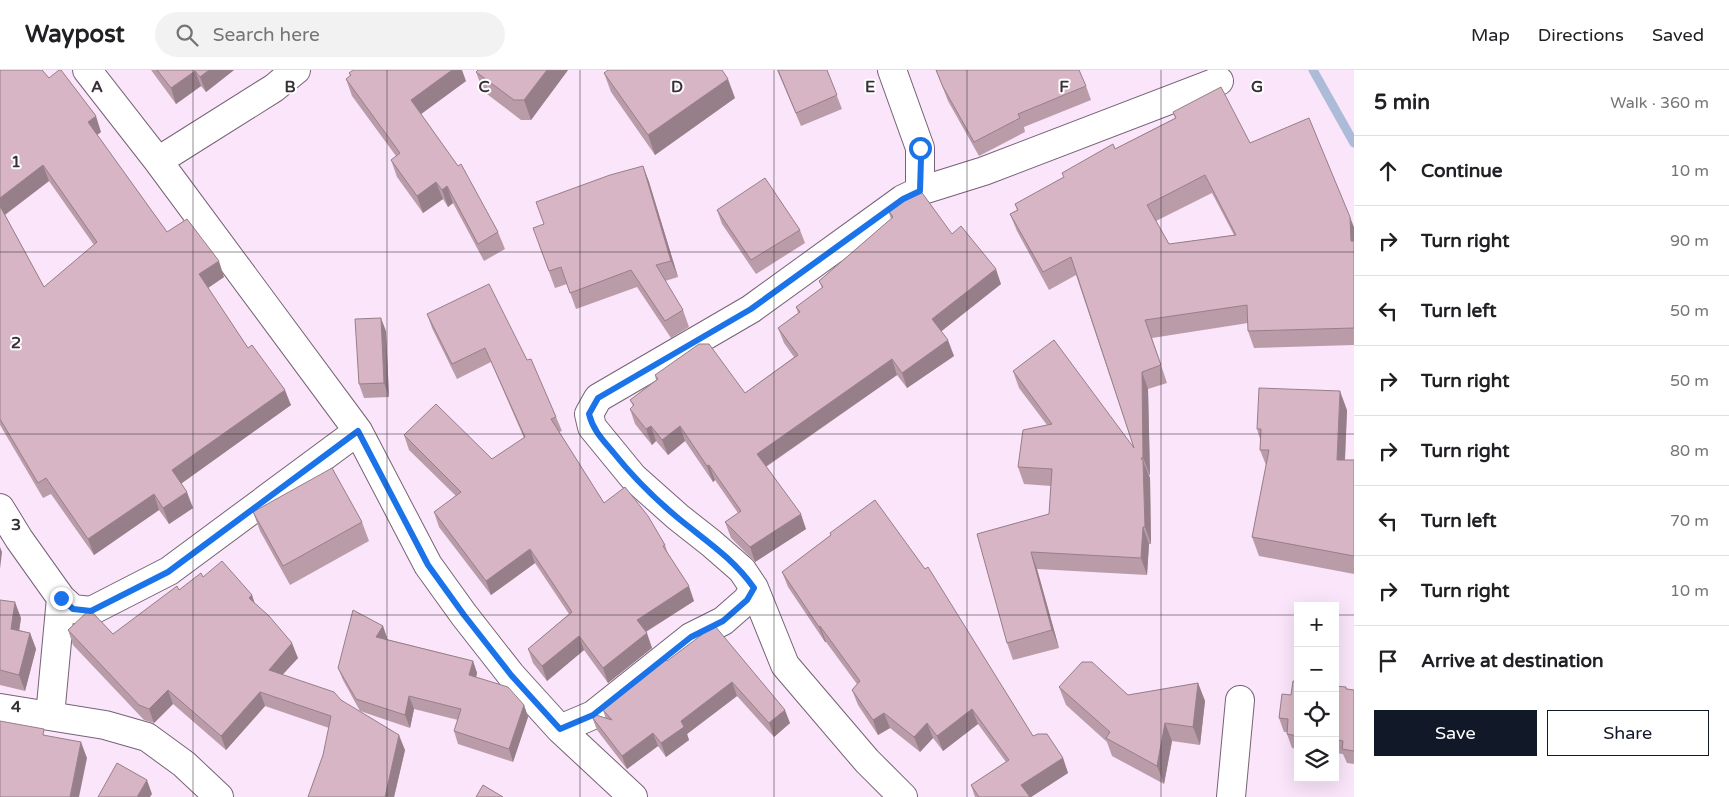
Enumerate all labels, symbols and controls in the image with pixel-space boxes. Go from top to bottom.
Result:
search box [155,12,505,57]
text: Waypost [25,20,125,49]
icon: search [173,21,201,49]
text: Search here [213,24,320,46]
text: Map [1471,24,1510,46]
text: Directions [1538,24,1624,46]
text: Saved [1652,24,1704,46]
text: A [91,77,103,97]
text: B [284,77,296,97]
text: C [478,77,490,97]
text: D [671,77,683,97]
text: E [865,77,875,97]
text: F [1059,77,1069,97]
text: G [1251,77,1263,97]
text: 5 min [1374,90,1430,115]
text: Walk · 360 m [1610,93,1709,113]
route start [909,137,932,160]
text: 1 [11,152,21,172]
icon: ahead [1374,157,1402,185]
text: Continue [1421,160,1503,182]
text: 10 m [1670,161,1709,181]
icon: right [1374,227,1402,255]
text: Turn right [1421,230,1509,252]
text: 90 m [1670,231,1709,251]
icon: left [1374,297,1402,325]
text: Turn left [1421,300,1497,322]
text: 50 m [1670,301,1709,321]
text: 2 [11,333,21,353]
icon: right [1374,367,1402,395]
text: Turn right [1421,370,1509,392]
text: 50 m [1670,371,1709,391]
icon: right [1374,437,1402,465]
text: Turn right [1421,440,1509,462]
text: 80 m [1670,441,1709,461]
icon: left [1374,507,1402,535]
text: Turn left [1421,510,1497,532]
text: 70 m [1670,511,1709,531]
text: 3 [11,515,21,535]
icon: right [1374,577,1402,605]
text: Turn right [1421,580,1509,602]
text: 10 m [1670,581,1709,601]
route end [50,587,73,610]
map controls [1294,602,1339,782]
button: + [1294,602,1339,647]
button: − [1294,647,1339,692]
icon: arrive [1374,647,1402,675]
text: Arrive at destination [1421,650,1604,672]
button: locate [1294,692,1339,737]
text: 4 [11,697,21,717]
button: Save [1374,710,1537,756]
button: Share [1547,710,1709,756]
button: layers [1294,737,1339,782]

